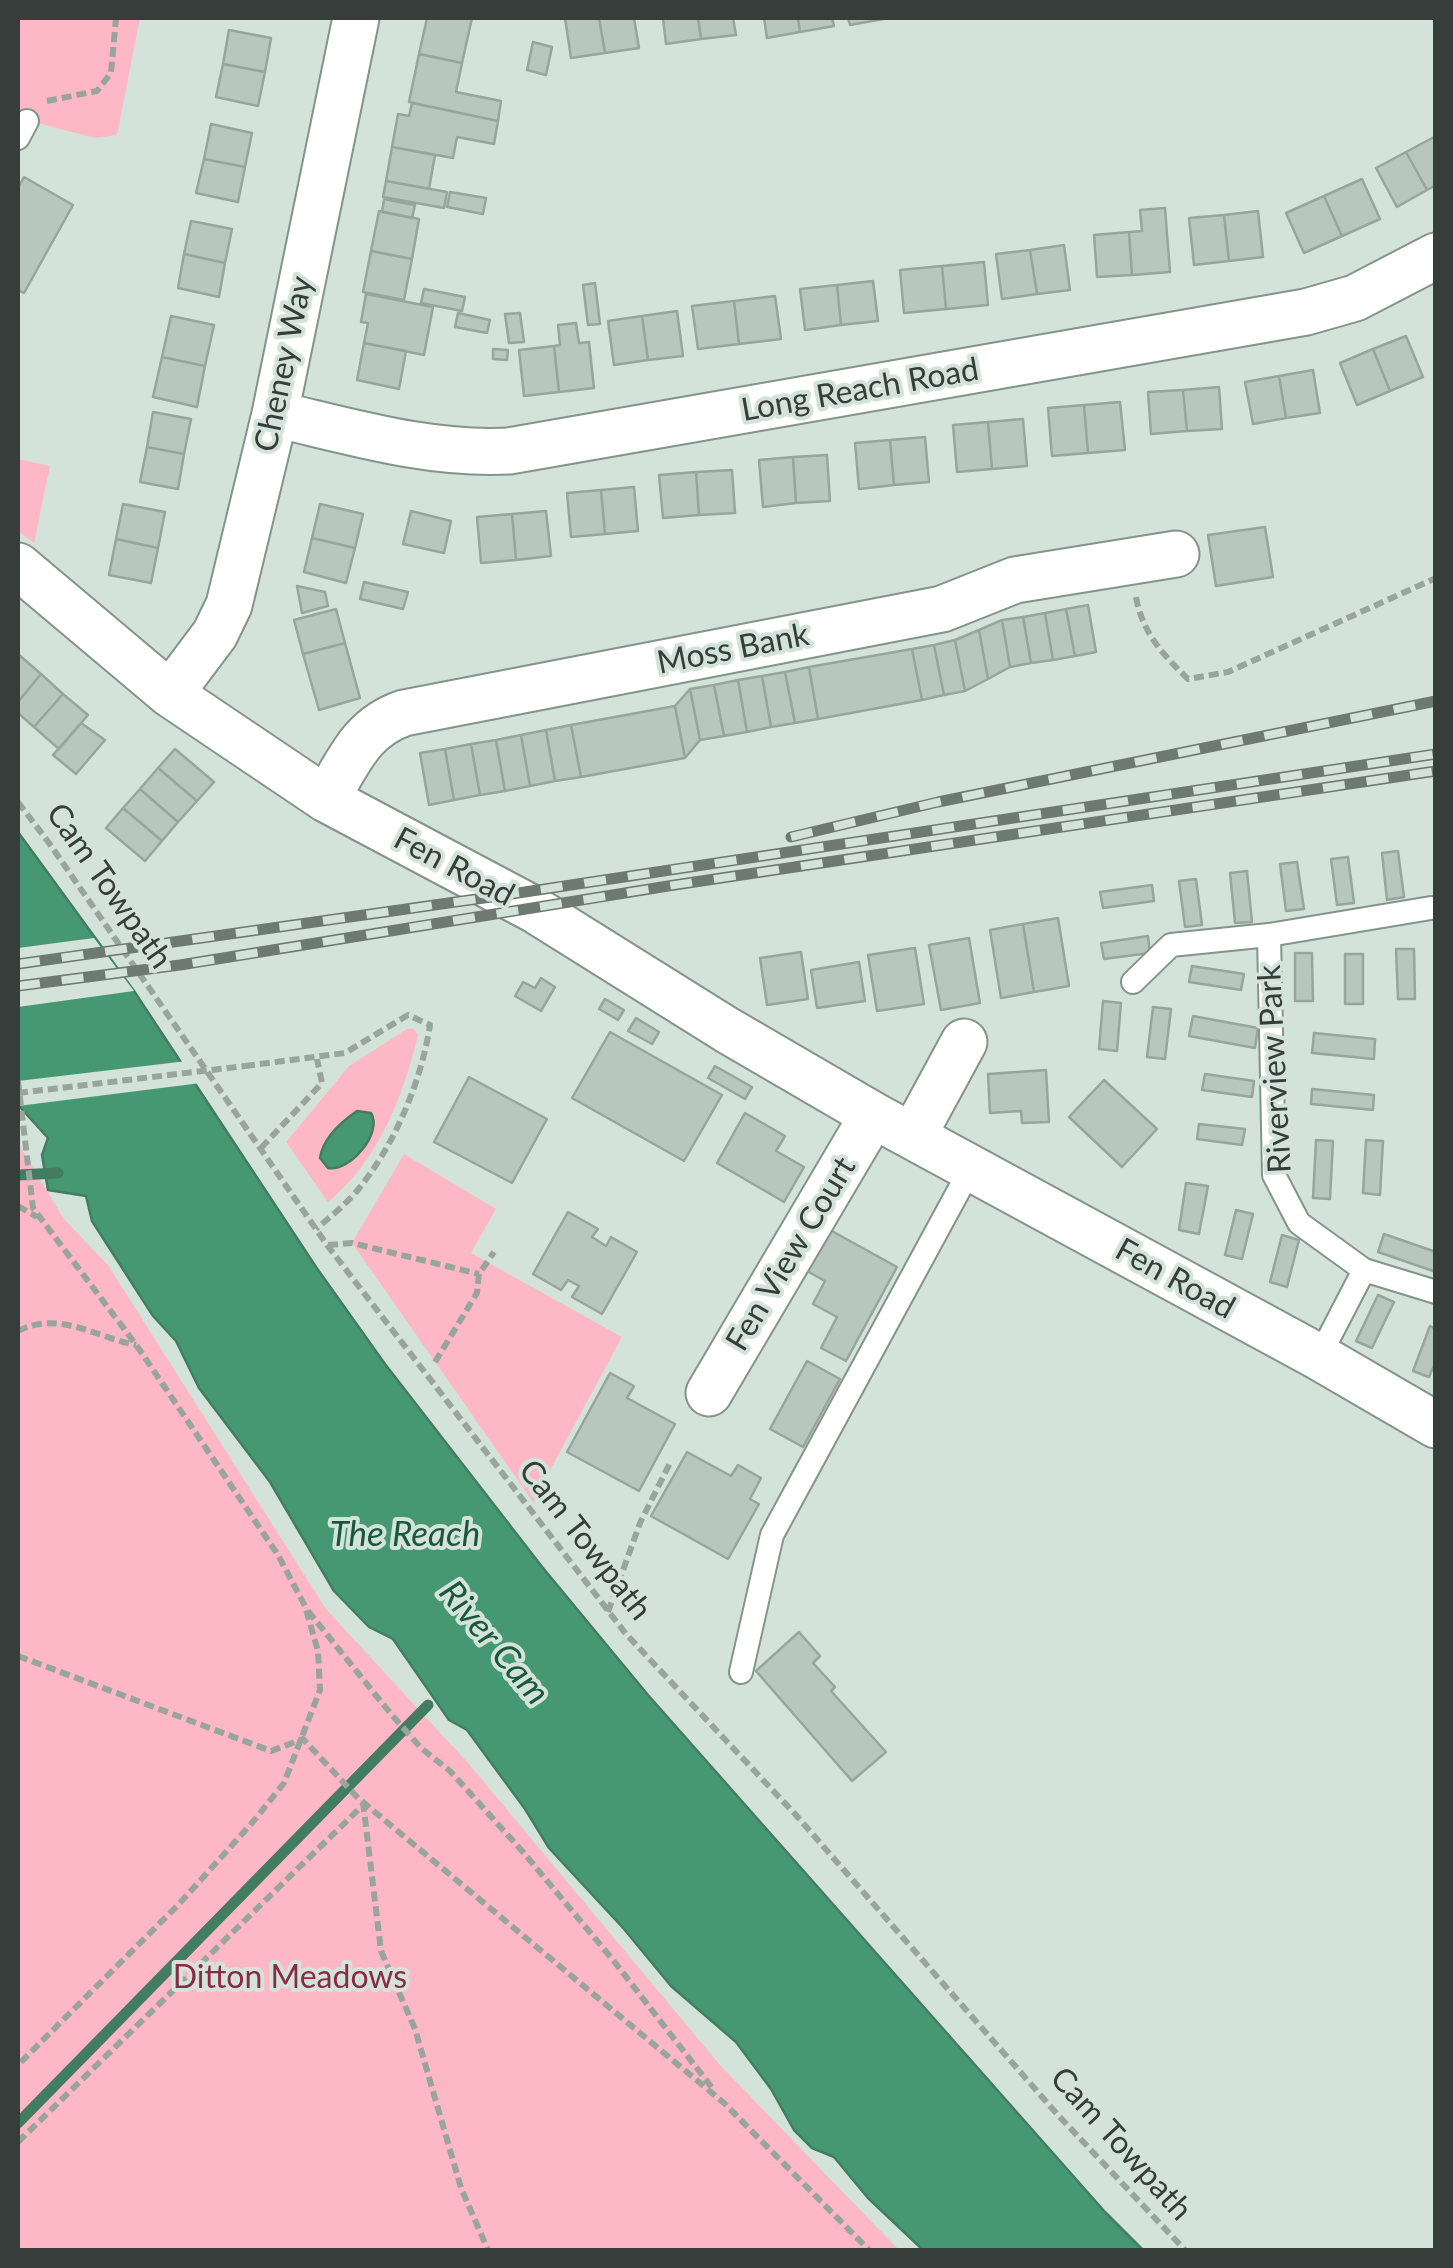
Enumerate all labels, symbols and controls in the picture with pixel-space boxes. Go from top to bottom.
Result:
street label: Cheney Way [247,273,321,455]
street label: Long Reach Road [738,350,982,430]
street label: Moss Bank [654,615,812,683]
street label: Cam Towpath [38,796,180,976]
street label: Fen Road [387,819,521,915]
street label: Riverview Park [1250,964,1300,1174]
street label: Fen View Court [718,1150,864,1358]
street label: Fen Road [1109,1231,1241,1327]
street label: Cam Towpath [511,1452,659,1628]
water label: The Reach [330,1514,480,1556]
water label: River Cam [430,1573,558,1713]
park label: Ditton Meadows [173,1959,407,1997]
street label: Cam Towpath [1042,2060,1200,2228]

